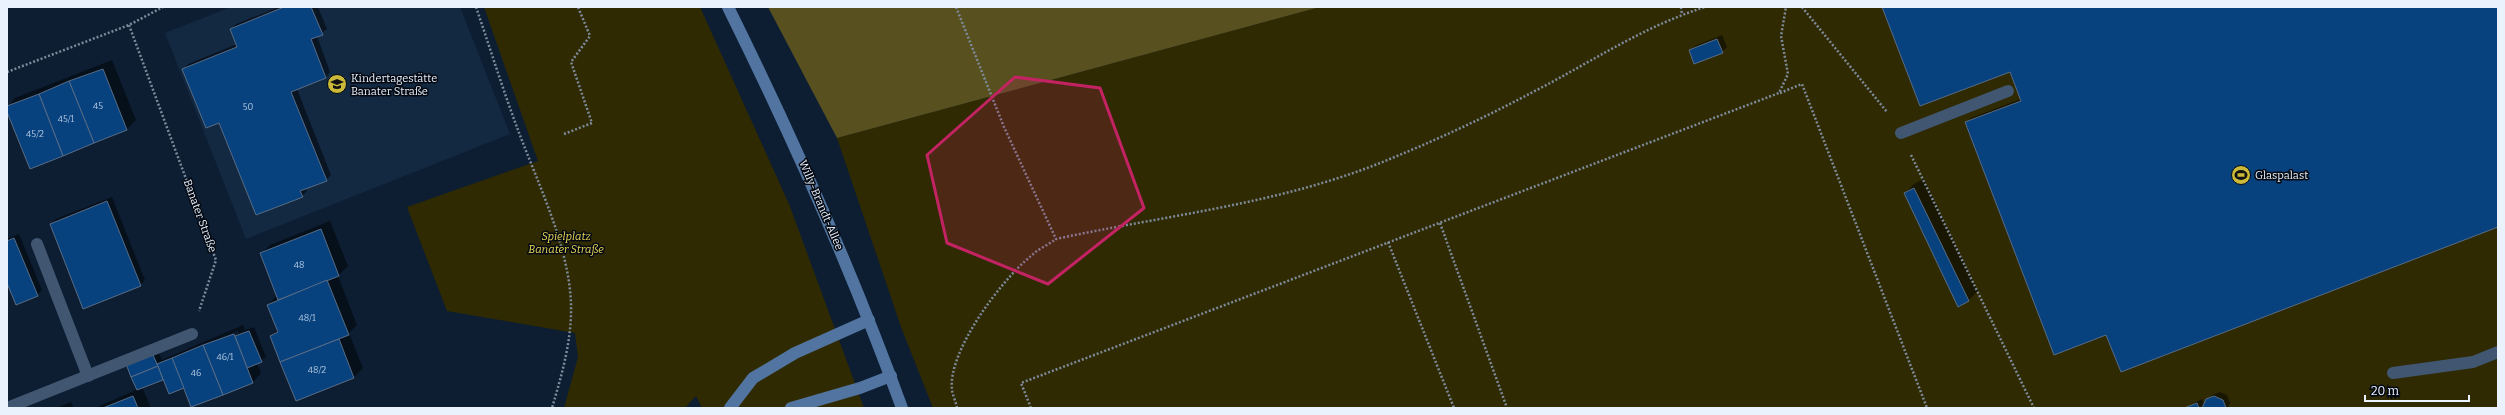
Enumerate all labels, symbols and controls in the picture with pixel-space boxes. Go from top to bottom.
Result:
place label: Kindertagestätte Banater Straße [351,72,437,98]
school or university icon: Kindertagestätte Banater Straße [326,73,348,95]
house number: 45 [93,101,103,111]
house number: 50 [243,102,254,112]
house number: 45/1 [58,114,75,124]
house number: 45/2 [26,129,44,139]
street label: Willy-Brandt-Allee [796,158,846,252]
sports icon: Glaspalast [2230,164,2252,186]
place label: Glaspalast [2255,169,2308,182]
street label: Banater Straße [181,178,219,254]
park label: Spielplatz Banater Straße [528,230,604,256]
house number: 48 [294,260,304,270]
house number: 48/1 [298,313,316,323]
house number: 46/1 [216,352,234,362]
house number: 48/2 [308,365,326,375]
house number: 46 [191,368,201,378]
scale bar [2365,377,2469,403]
text: 20 m [2371,384,2400,398]

